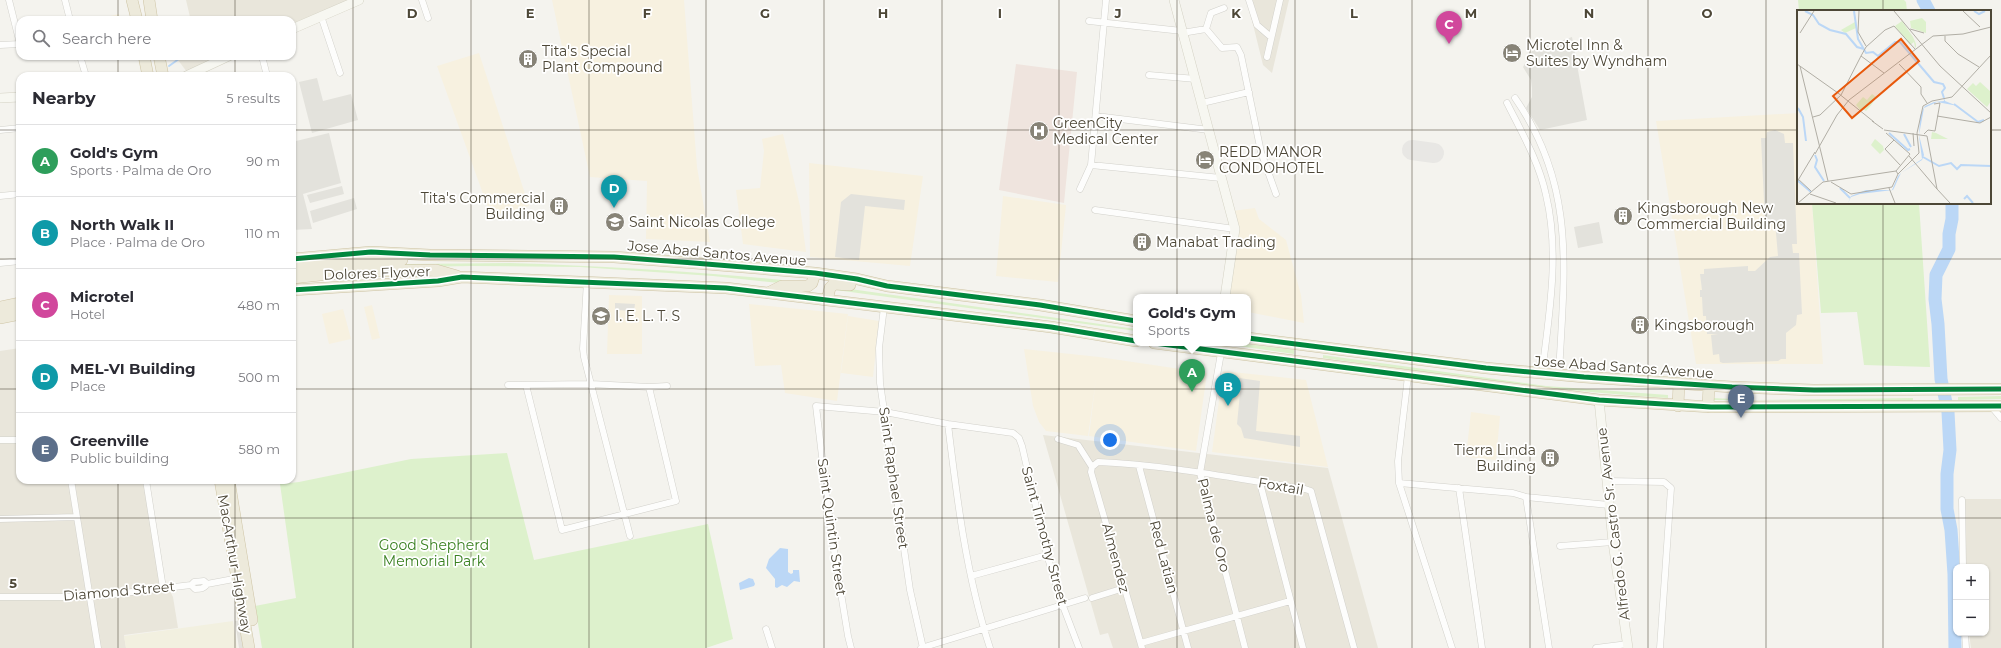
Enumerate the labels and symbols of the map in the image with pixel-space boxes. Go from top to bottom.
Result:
text: D [407,5,418,21]
text: E [526,5,535,21]
text: F [643,5,651,21]
text: G [760,5,770,21]
text: H [878,5,888,21]
text: I [998,5,1002,21]
text: J [1113,5,1122,21]
text: K [1231,5,1241,21]
text: L [1350,5,1358,21]
text: M [1465,5,1477,21]
text: N [1584,5,1594,21]
text: O [1702,5,1713,21]
inset map [1797,10,1991,204]
pin: C [1436,11,1462,44]
place label: Microtel Inn & Suites by Wyndham [1526,36,1667,70]
place label: Tita's Special Plant Compound [542,42,663,76]
hotel icon: Microtel Inn & Suites by Wyndham [1501,42,1523,64]
building icon: Tita's Special Plant Compound [517,48,539,70]
place label: GreenCity Medical Center [1053,114,1159,148]
hospital icon: GreenCity Medical Center [1028,120,1050,142]
place label: REDD MANOR CONDOHOTEL [1219,143,1324,177]
hotel icon: REDD MANOR CONDOHOTEL [1194,149,1216,171]
pin: D [601,175,627,208]
place label: Tita's Commercial Building [421,189,545,223]
building icon: Tita's Commercial Building [548,195,570,217]
place label: Kingsborough New Commercial Building [1637,199,1786,233]
building icon: Kingsborough New Commercial Building [1612,205,1634,227]
school or university icon: Saint Nicolas College [604,211,626,233]
place label: Saint Nicolas College [629,213,775,231]
building icon: Manabat Trading [1131,231,1153,253]
place label: Manabat Trading [1156,233,1276,251]
street label: Jose Abad Santos Avenue [626,236,807,270]
street label: Dolores Flyover [323,262,431,284]
school or university icon: I. E. L. T. S [590,305,612,327]
place label: I. E. L. T. S [615,307,680,325]
building icon: Kingsborough [1629,314,1651,336]
place label: Kingsborough [1654,316,1755,334]
street label: Jose Abad Santos Avenue [1533,352,1714,382]
pin: A [1179,359,1205,392]
pin: B [1215,373,1241,406]
pin: E [1728,385,1754,418]
street label: Saint Raphael Street [875,406,913,550]
street label: Alfredo G. Castro Sr. Avenue [1592,427,1634,621]
your location [1100,430,1120,450]
place label: Tierra Linda Building [1454,441,1536,475]
building icon: Tierra Linda Building [1539,447,1561,469]
street label: Saint Quintin Street [813,457,851,597]
street label: Saint Timothy Street [1018,464,1072,608]
street label: Foxtail [1257,473,1305,499]
street label: Palma de Oro [1194,476,1234,574]
street label: MacArthur Highway [214,493,256,635]
street label: Red Latian [1146,518,1182,596]
street label: Almendez [1098,521,1134,595]
park label: Good Shepherd Memorial Park [379,536,489,570]
text: 5 [9,575,17,591]
street label: Diamond Street [62,577,176,605]

